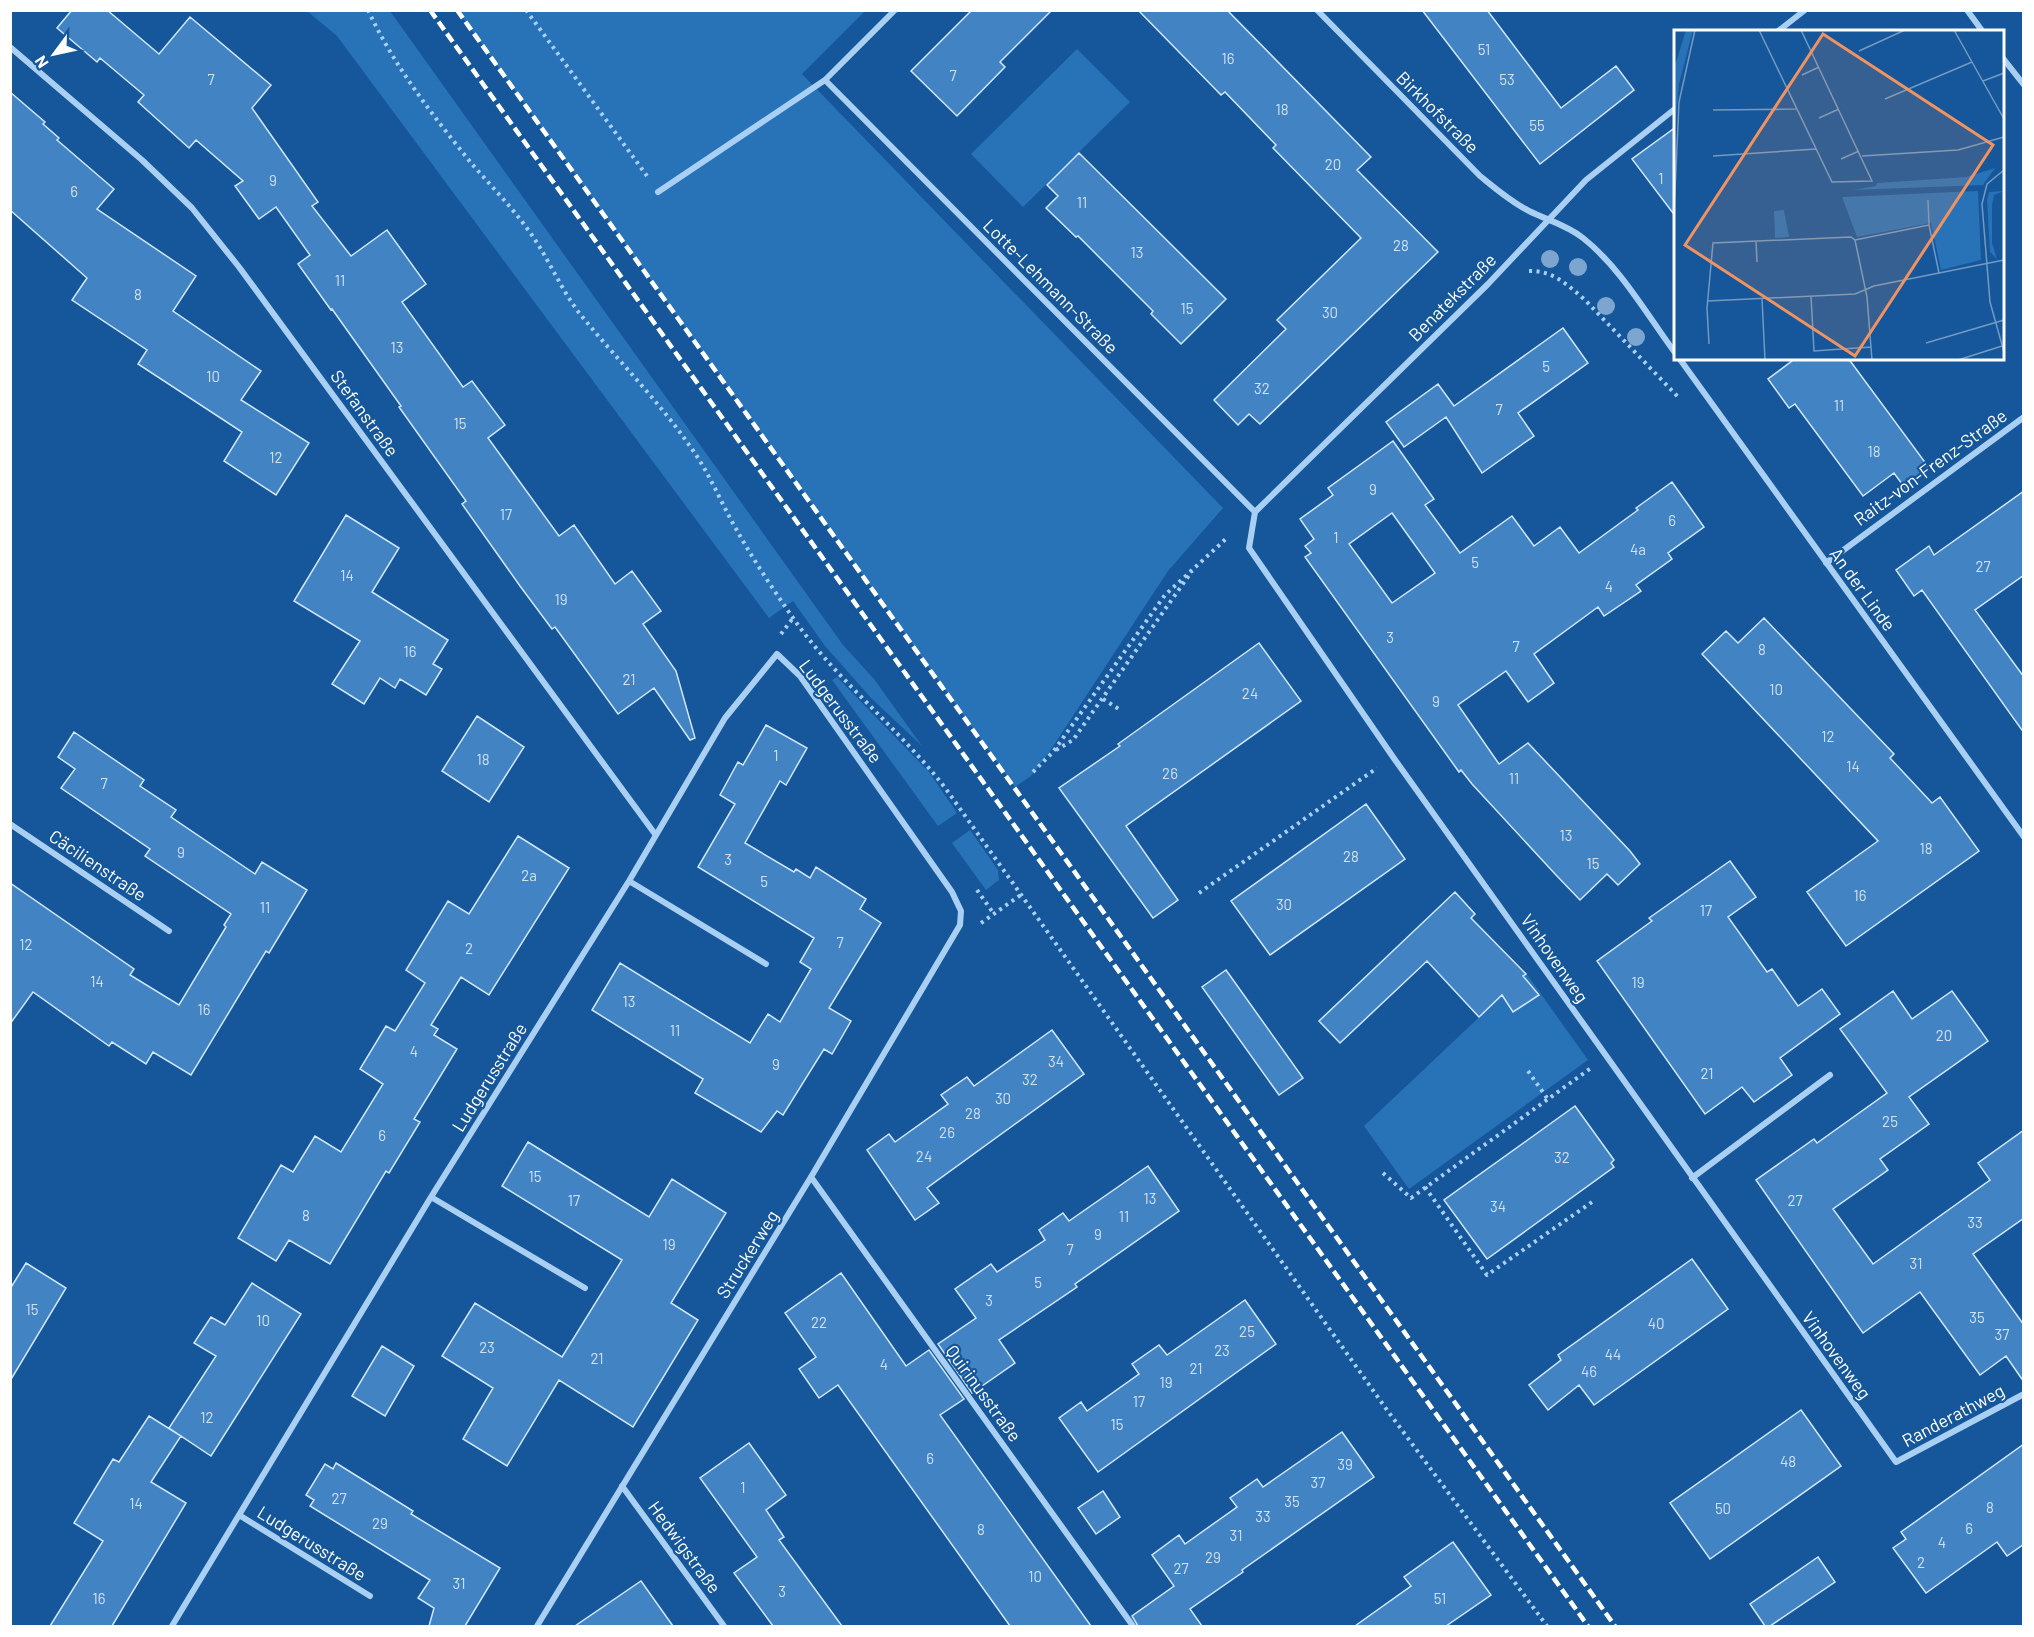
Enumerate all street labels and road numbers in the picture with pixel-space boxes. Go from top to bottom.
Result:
street label: Birkhofstraße [1392,66,1484,158]
street label: Lotte-Lehmann-Straße [979,214,1123,358]
street label: Benatekstraße [1404,249,1500,345]
street label: Stefanstraße [326,365,404,461]
street label: Raitz-von-Frenz-Straße [1849,404,2011,530]
street label: An der Linde [1825,543,1901,635]
street label: Ludgerusstraße [795,655,887,767]
street label: Cäcilienstraße [45,824,151,906]
street label: Vinhovenweg [1516,909,1594,1007]
street label: Ludgerusstraße [447,1019,531,1135]
street label: Struckerweg [711,1206,783,1302]
street label: Vinhovenweg [1798,1307,1876,1403]
street label: Quirinusstraße [942,1340,1026,1446]
street label: Randerathweg [1898,1379,2008,1451]
street label: Hedwigstraße [644,1497,726,1597]
street label: Ludgerusstraße [254,1501,370,1585]

